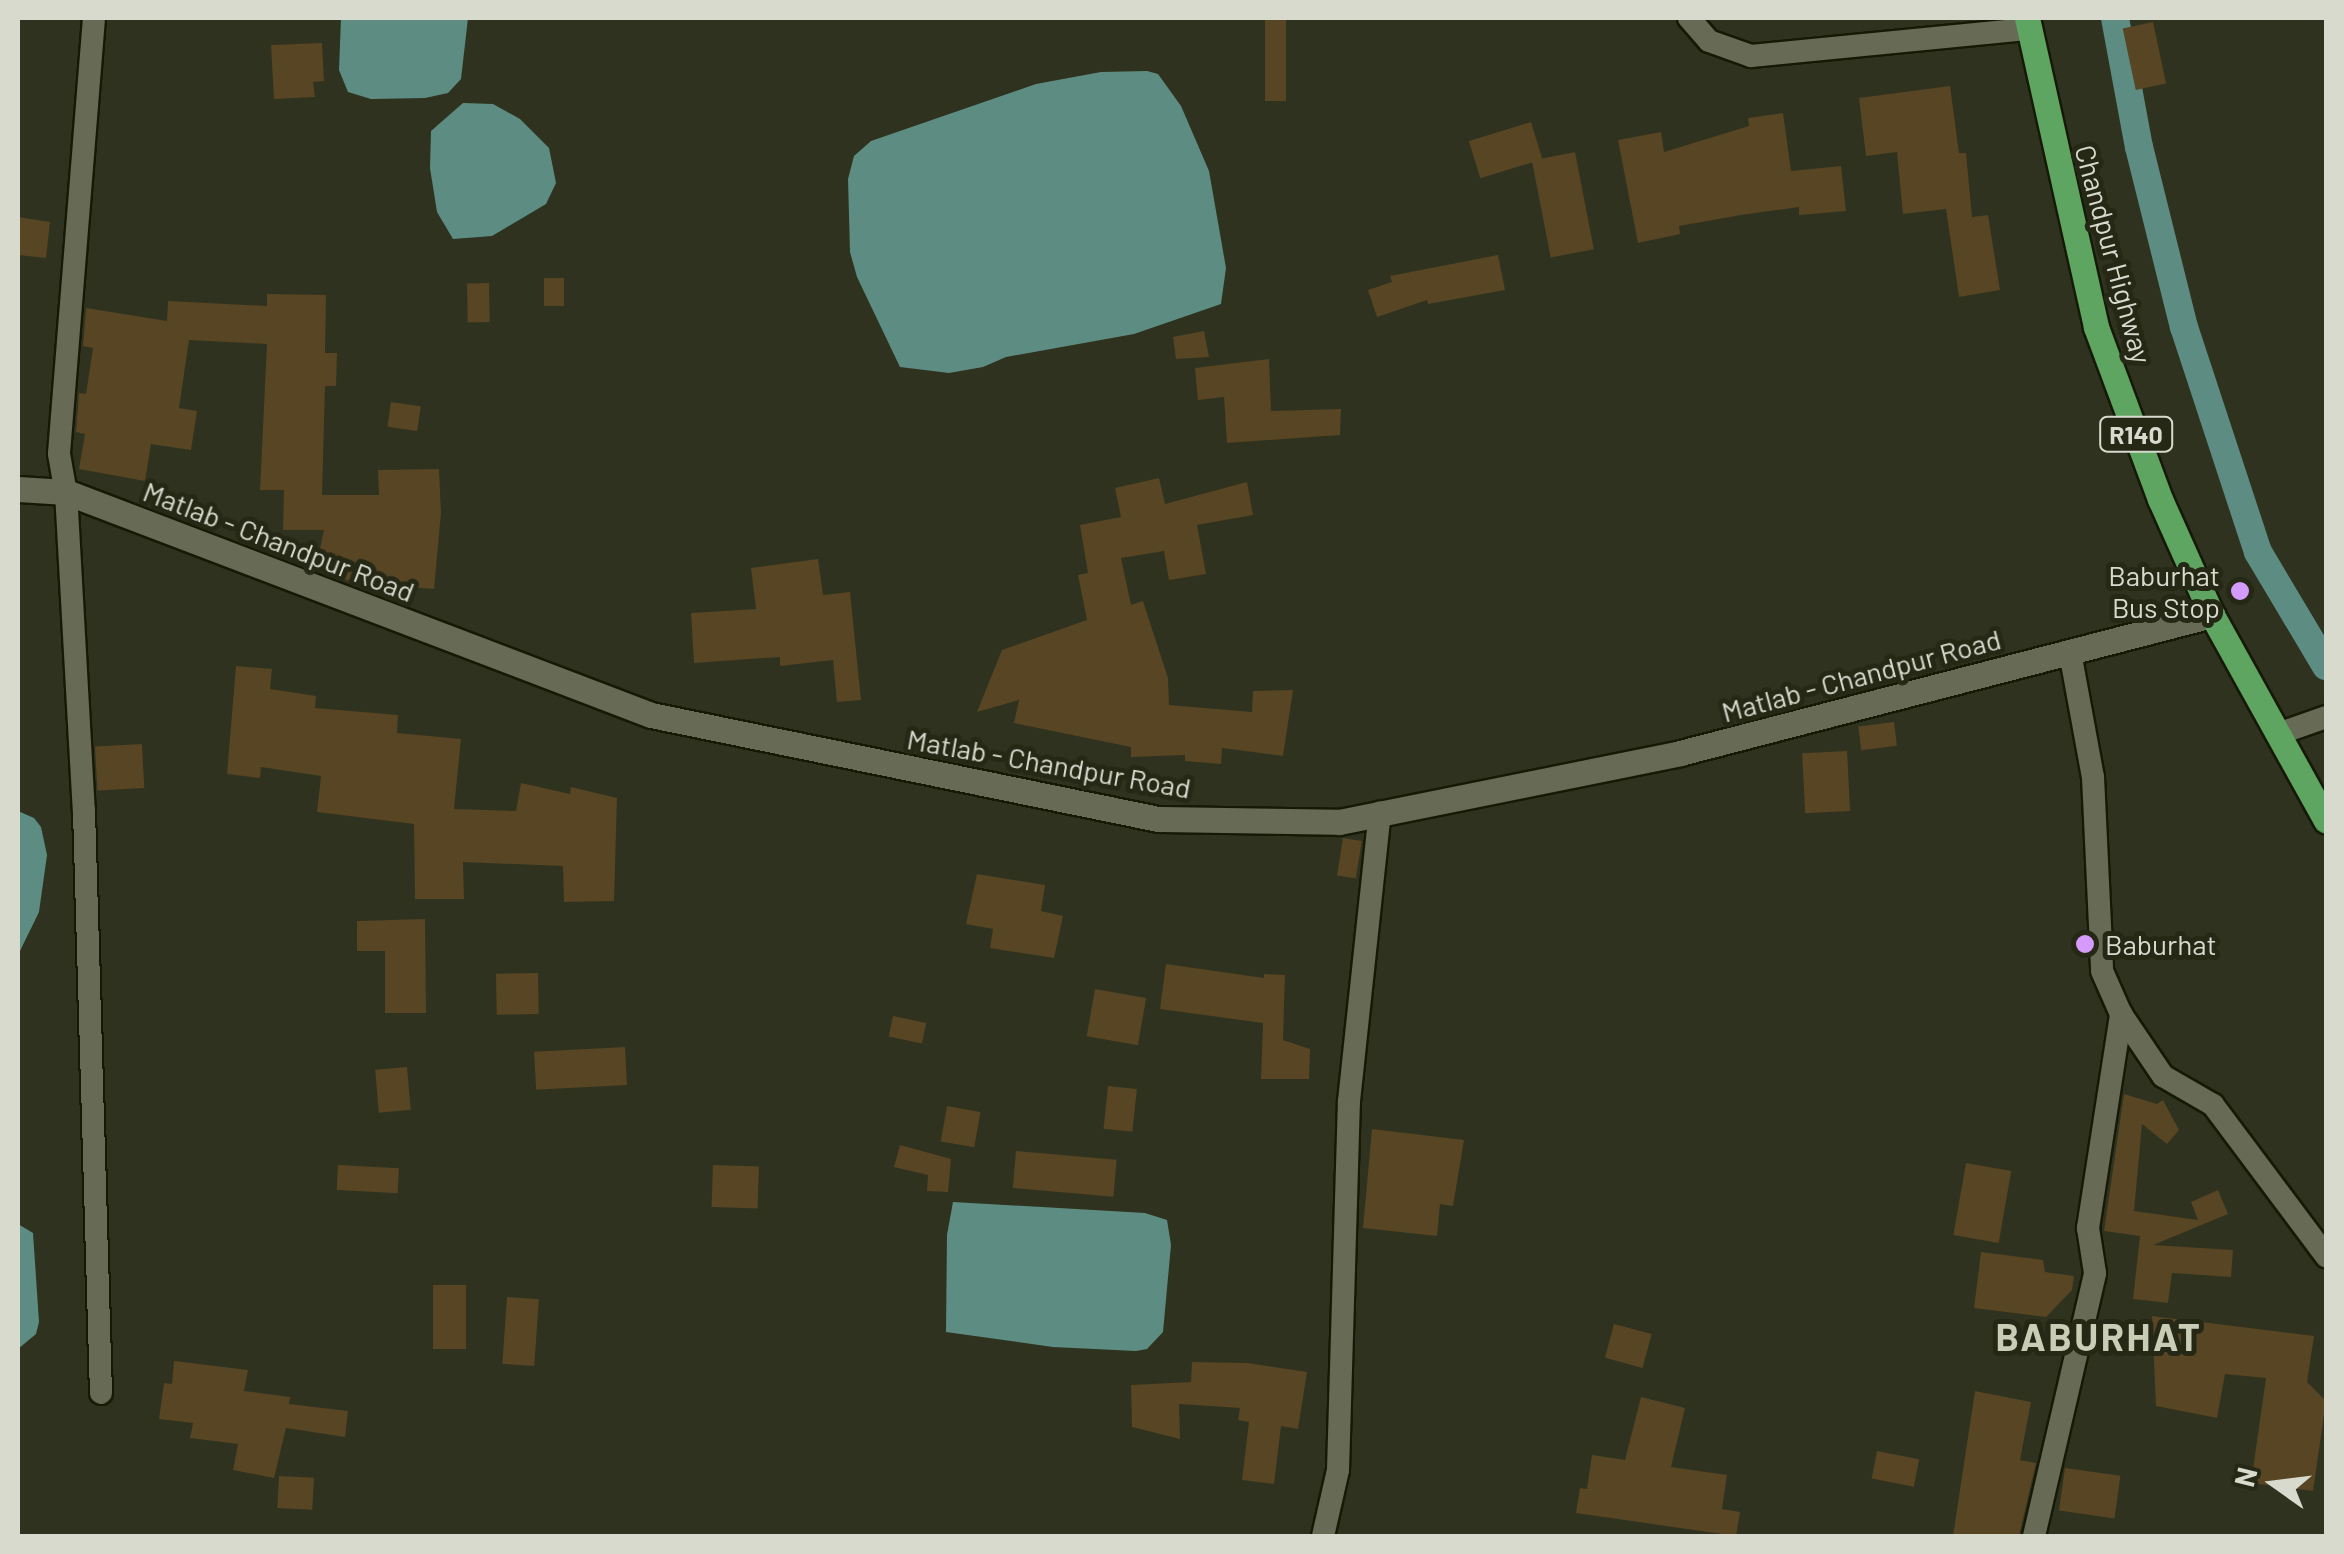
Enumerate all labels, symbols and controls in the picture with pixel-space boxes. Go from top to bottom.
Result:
street label: Chandpur Highway [2069,141,2159,367]
road number: R140 [2098,414,2174,454]
street label: Matlab - Chandpur Road [139,474,419,608]
place label: Baburhat Bus Stop [2108,558,2220,624]
marker: Baburhat Bus Stop [2229,580,2251,602]
street label: Matlab - Chandpur Road [1718,622,2004,728]
street label: Matlab - Chandpur Road [905,722,1193,804]
place label: Baburhat [2105,927,2217,961]
marker: Baburhat [2074,933,2096,955]
district label: BABURHAT [1996,1314,2202,1360]
north arrow [2224,1434,2324,1534]
text: N [2226,1464,2264,1490]

